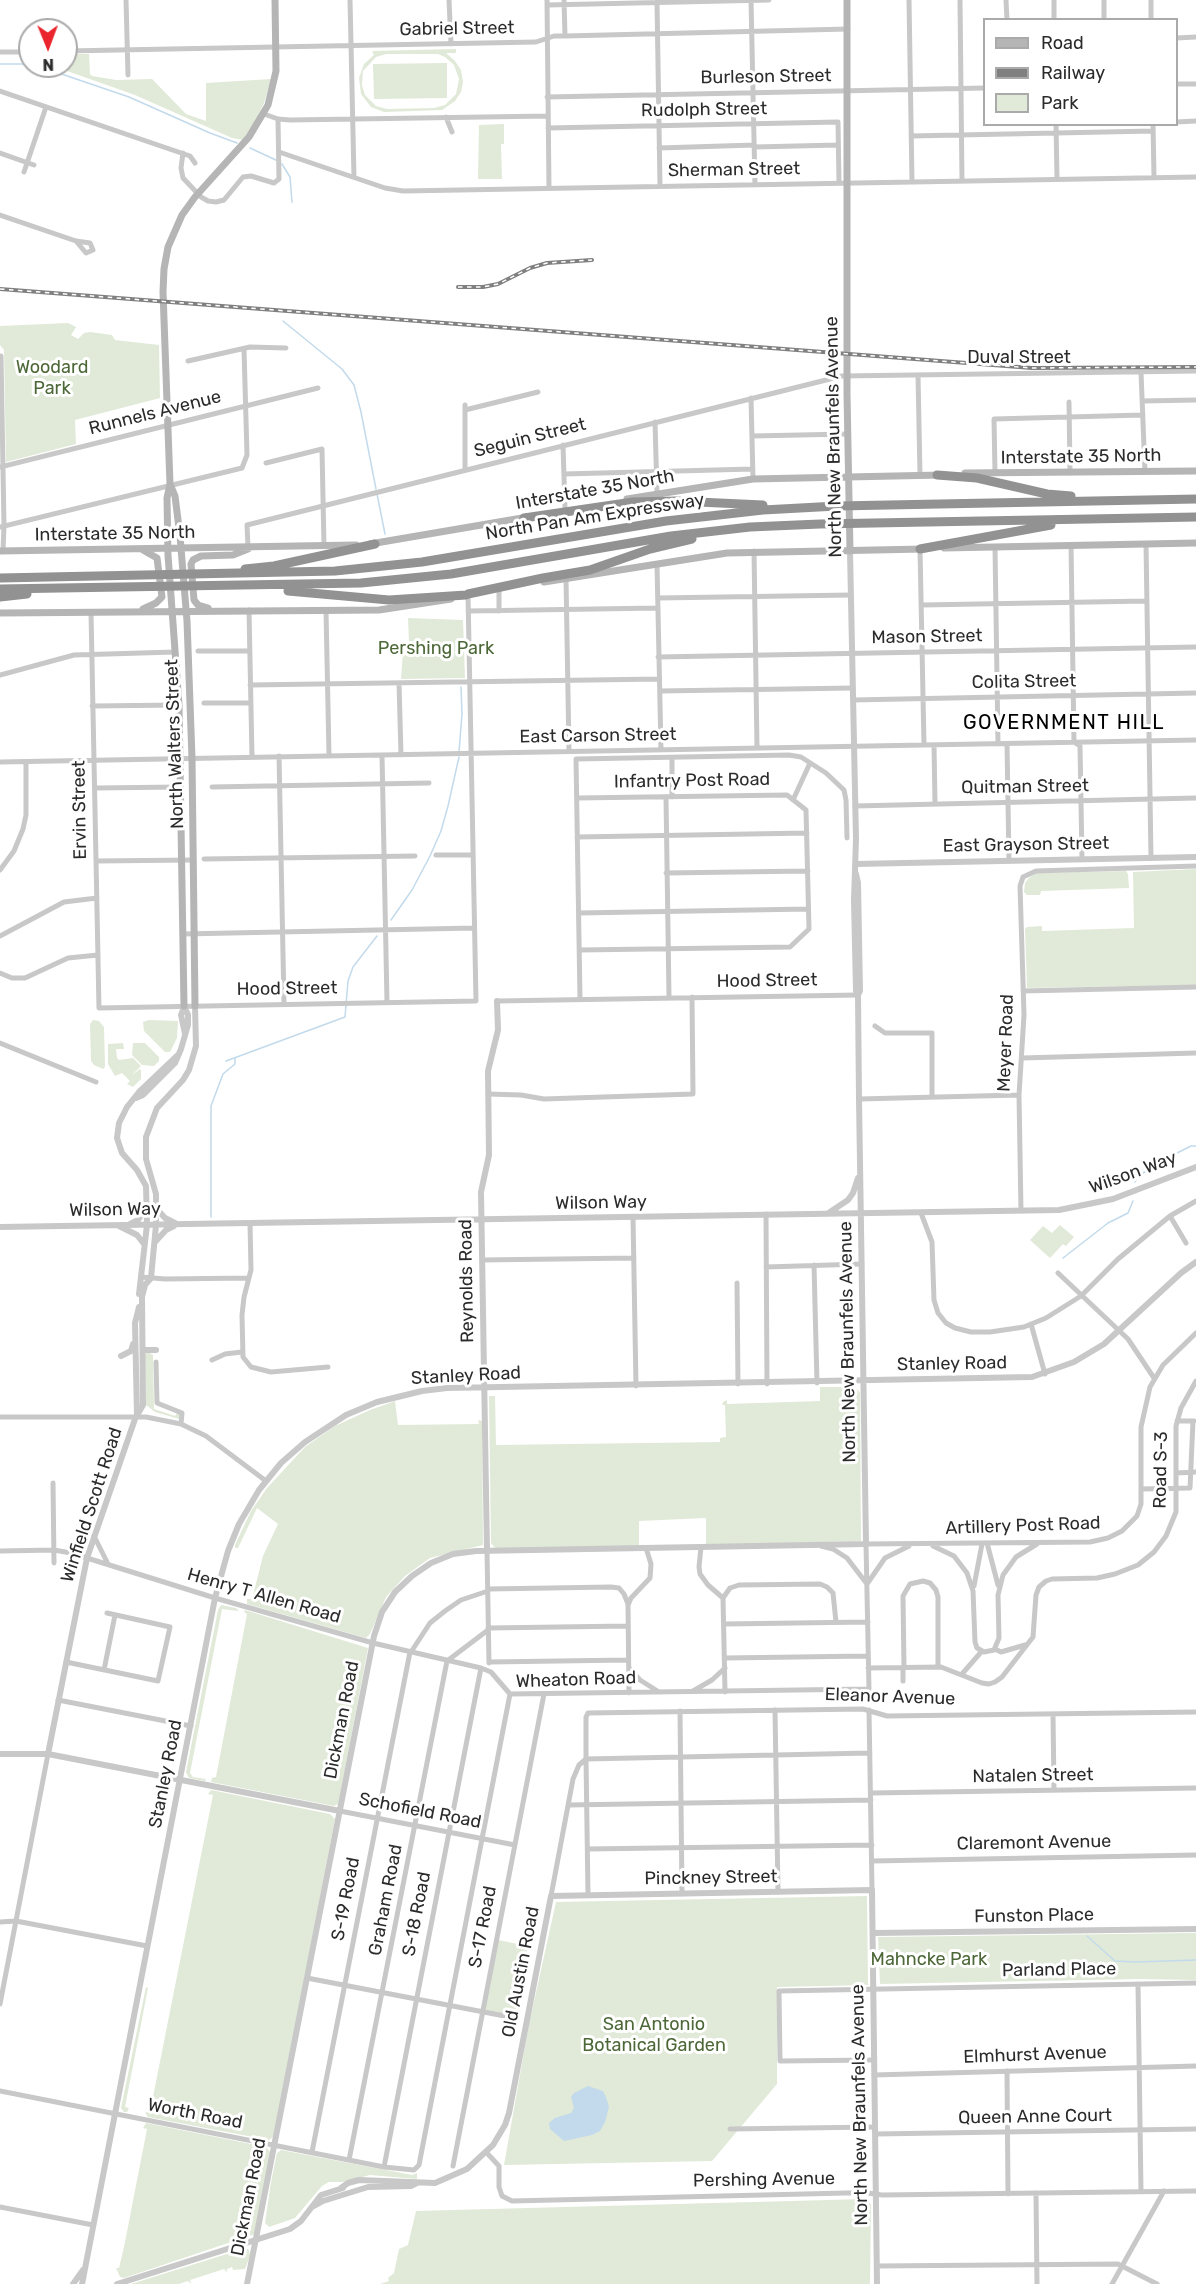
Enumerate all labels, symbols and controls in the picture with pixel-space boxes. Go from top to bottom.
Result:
street label: Gabriel Street [399,17,515,41]
north arrow [18,18,78,78]
legend [983,18,1178,126]
text: Road [1041,32,1084,54]
text: N [42,55,54,74]
text: Railway [1041,62,1105,84]
street label: Burleson Street [700,65,832,89]
text: Park [1041,92,1078,114]
street label: Rudolph Street [641,98,767,122]
street label: Sherman Street [668,158,800,182]
street label: North New Braunfels Avenue [821,316,847,558]
street label: Duval Street [967,347,1071,369]
park label: Woodard Park [16,357,88,400]
street label: Runnels Avenue [87,386,223,440]
street label: Seguin Street [472,414,588,462]
street label: Interstate 35 North [1000,445,1162,469]
street label: Interstate 35 North [514,465,676,515]
street label: North Pan Am Expressway [484,489,706,545]
street label: Interstate 35 North [34,522,196,546]
street label: Mason Street [871,625,983,649]
park label: Pershing Park [378,638,494,660]
street label: North Walters Street [161,659,189,829]
street label: Colita Street [972,670,1076,694]
district label: GOVERNMENT HILL [963,711,1165,735]
street label: East Carson Street [519,724,677,748]
street label: Ervin Street [68,760,92,860]
street label: Infantry Post Road [614,769,770,793]
street label: Quitman Street [961,775,1089,799]
street label: East Grayson Street [942,833,1110,857]
street label: Hood Street [716,969,818,993]
street label: Hood Street [236,977,338,1001]
street label: Meyer Road [994,994,1018,1092]
street label: Wilson Way [1086,1147,1180,1199]
street label: Wilson Way [555,1191,647,1215]
street label: Wilson Way [69,1198,161,1222]
street label: Reynolds Road [455,1219,479,1343]
street label: North New Braunfels Avenue [835,1221,861,1463]
street label: Stanley Road [897,1352,1007,1376]
street label: Stanley Road [410,1362,522,1390]
street label: Winfield Scott Road [57,1425,127,1585]
street label: Road S-3 [1150,1431,1172,1509]
street label: Artillery Post Road [945,1512,1101,1540]
street label: Henry T Allen Road [185,1564,343,1628]
street label: Dickman Road [320,1659,364,1781]
street label: Wheaton Road [515,1667,637,1693]
street label: Eleanor Avenue [824,1684,956,1710]
street label: Stanley Road [145,1718,187,1830]
street label: Natalen Street [972,1764,1094,1788]
street label: Schofield Road [357,1789,483,1833]
street label: Claremont Avenue [957,1831,1111,1855]
street label: Graham Road [365,1843,407,1957]
street label: S-19 Road [327,1855,365,1943]
street label: Pinckney Street [644,1866,778,1890]
street label: S-18 Road [398,1870,436,1958]
street label: S-17 Road [464,1884,502,1970]
street label: Funston Place [974,1904,1094,1928]
street label: Old Austin Road [498,1905,544,2039]
park label: Mahncke Park [871,1949,987,1971]
street label: Parland Place [1002,1958,1116,1982]
street label: North New Braunfels Avenue [847,1984,873,2226]
park label: San Antonio Botanical Garden [582,2014,726,2056]
street label: Elmhurst Avenue [963,2042,1107,2068]
street label: Worth Road [146,2094,244,2134]
street label: Queen Anne Court [958,2105,1112,2129]
street label: Dickman Road [227,2136,271,2258]
street label: Pershing Avenue [693,2168,835,2192]

